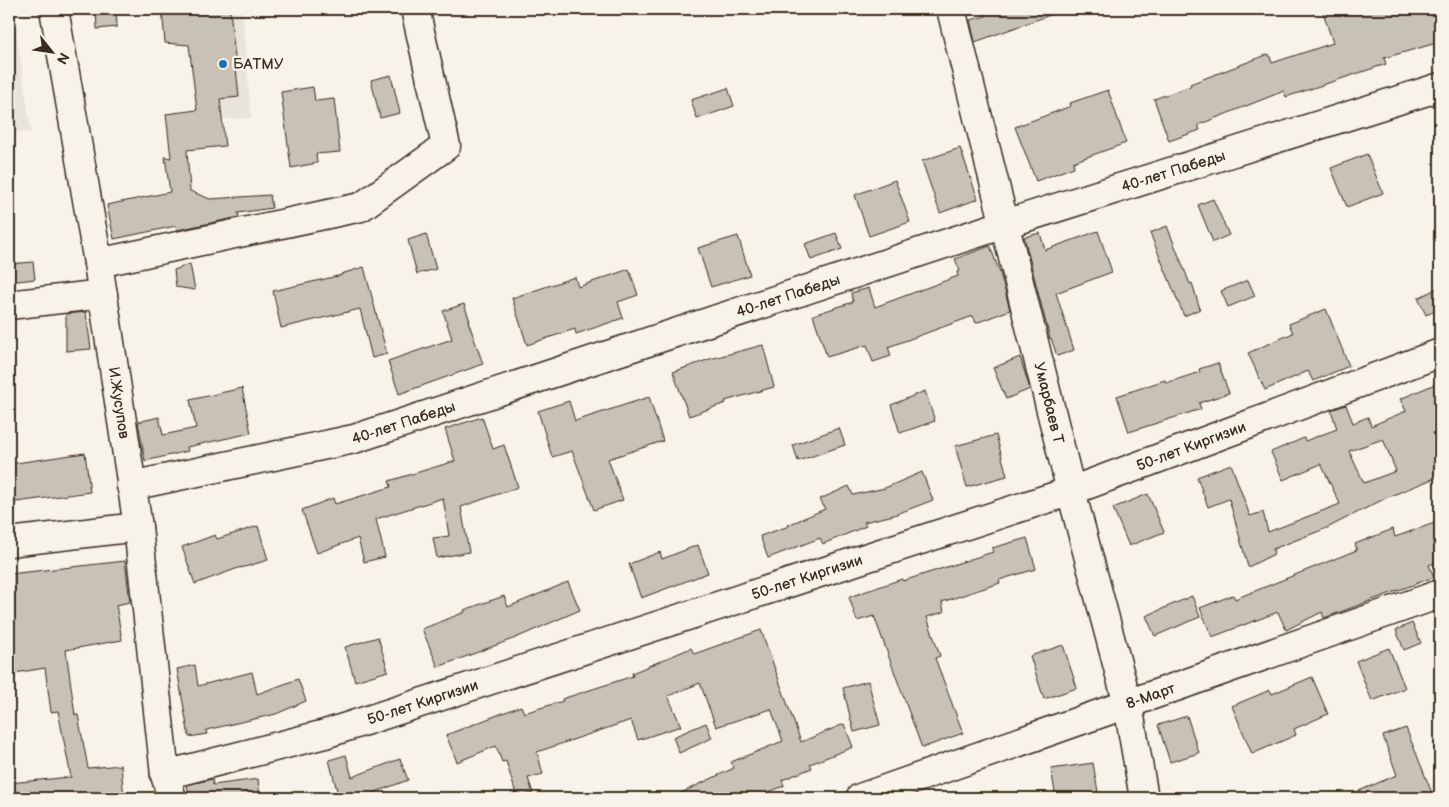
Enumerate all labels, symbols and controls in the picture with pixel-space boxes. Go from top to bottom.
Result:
north arrow [28,28,78,78]
text: N [53,49,73,67]
place label: БАТМУ [233,55,284,74]
marker: БАТМУ [217,58,229,70]
street label: 40-лет Пабеды [1119,146,1228,196]
street label: 40-лет Пабеды [734,270,842,322]
street label: Умарбаев Т [1030,360,1068,446]
street label: И.Жусупов [104,365,134,440]
street label: 40-лет Пабеды [349,397,458,449]
street label: 50-лет Киргизии [1134,417,1249,475]
street label: 50-лет Киргизии [749,550,865,604]
street label: 50-лет Киргизии [365,675,481,729]
street label: 8-Март [1123,678,1178,713]

